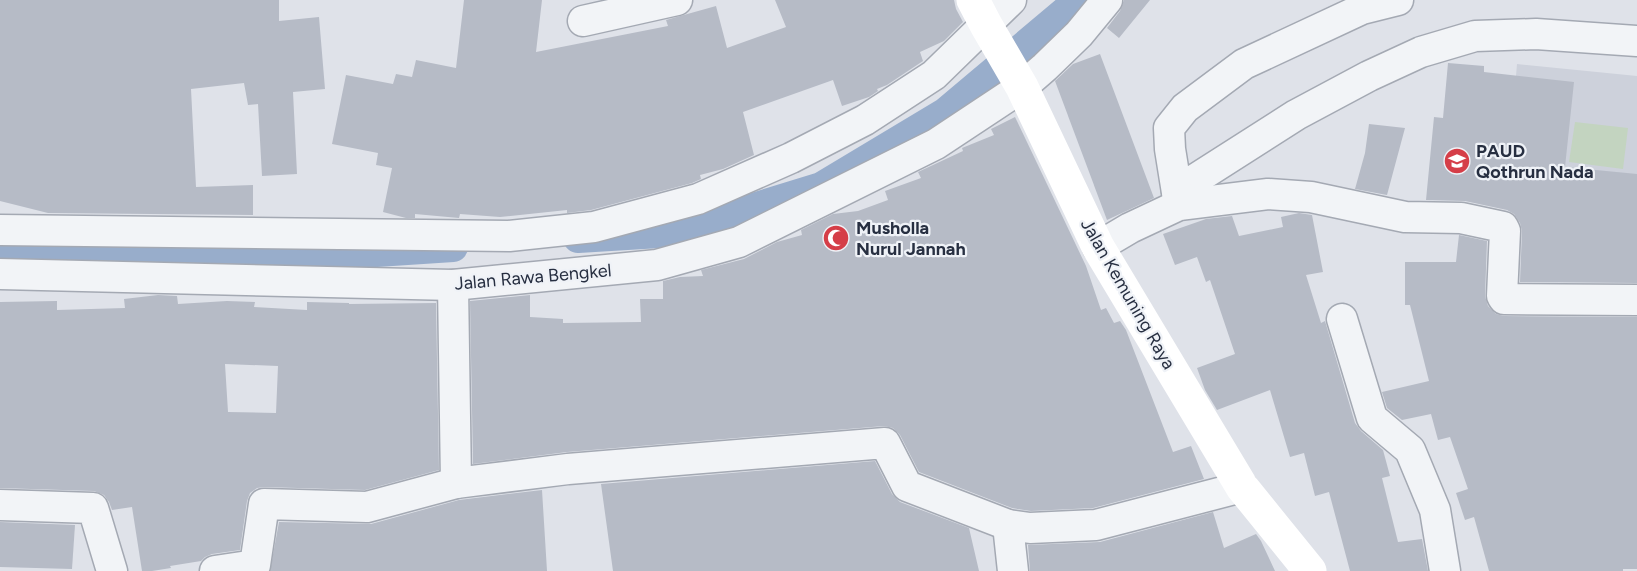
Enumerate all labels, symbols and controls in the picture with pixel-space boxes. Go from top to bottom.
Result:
place label: PAUD Qothrun Nada [1476,140,1594,183]
school or university icon: PAUD Qothrun Nada [1442,146,1472,176]
street label: Jalan Kemuning Raya [1076,215,1180,373]
place label: Musholla Nurul Jannah [856,217,966,260]
mosque icon: Musholla Nurul Jannah [821,223,851,253]
street label: Jalan Rawa Bengkel [453,259,613,295]

